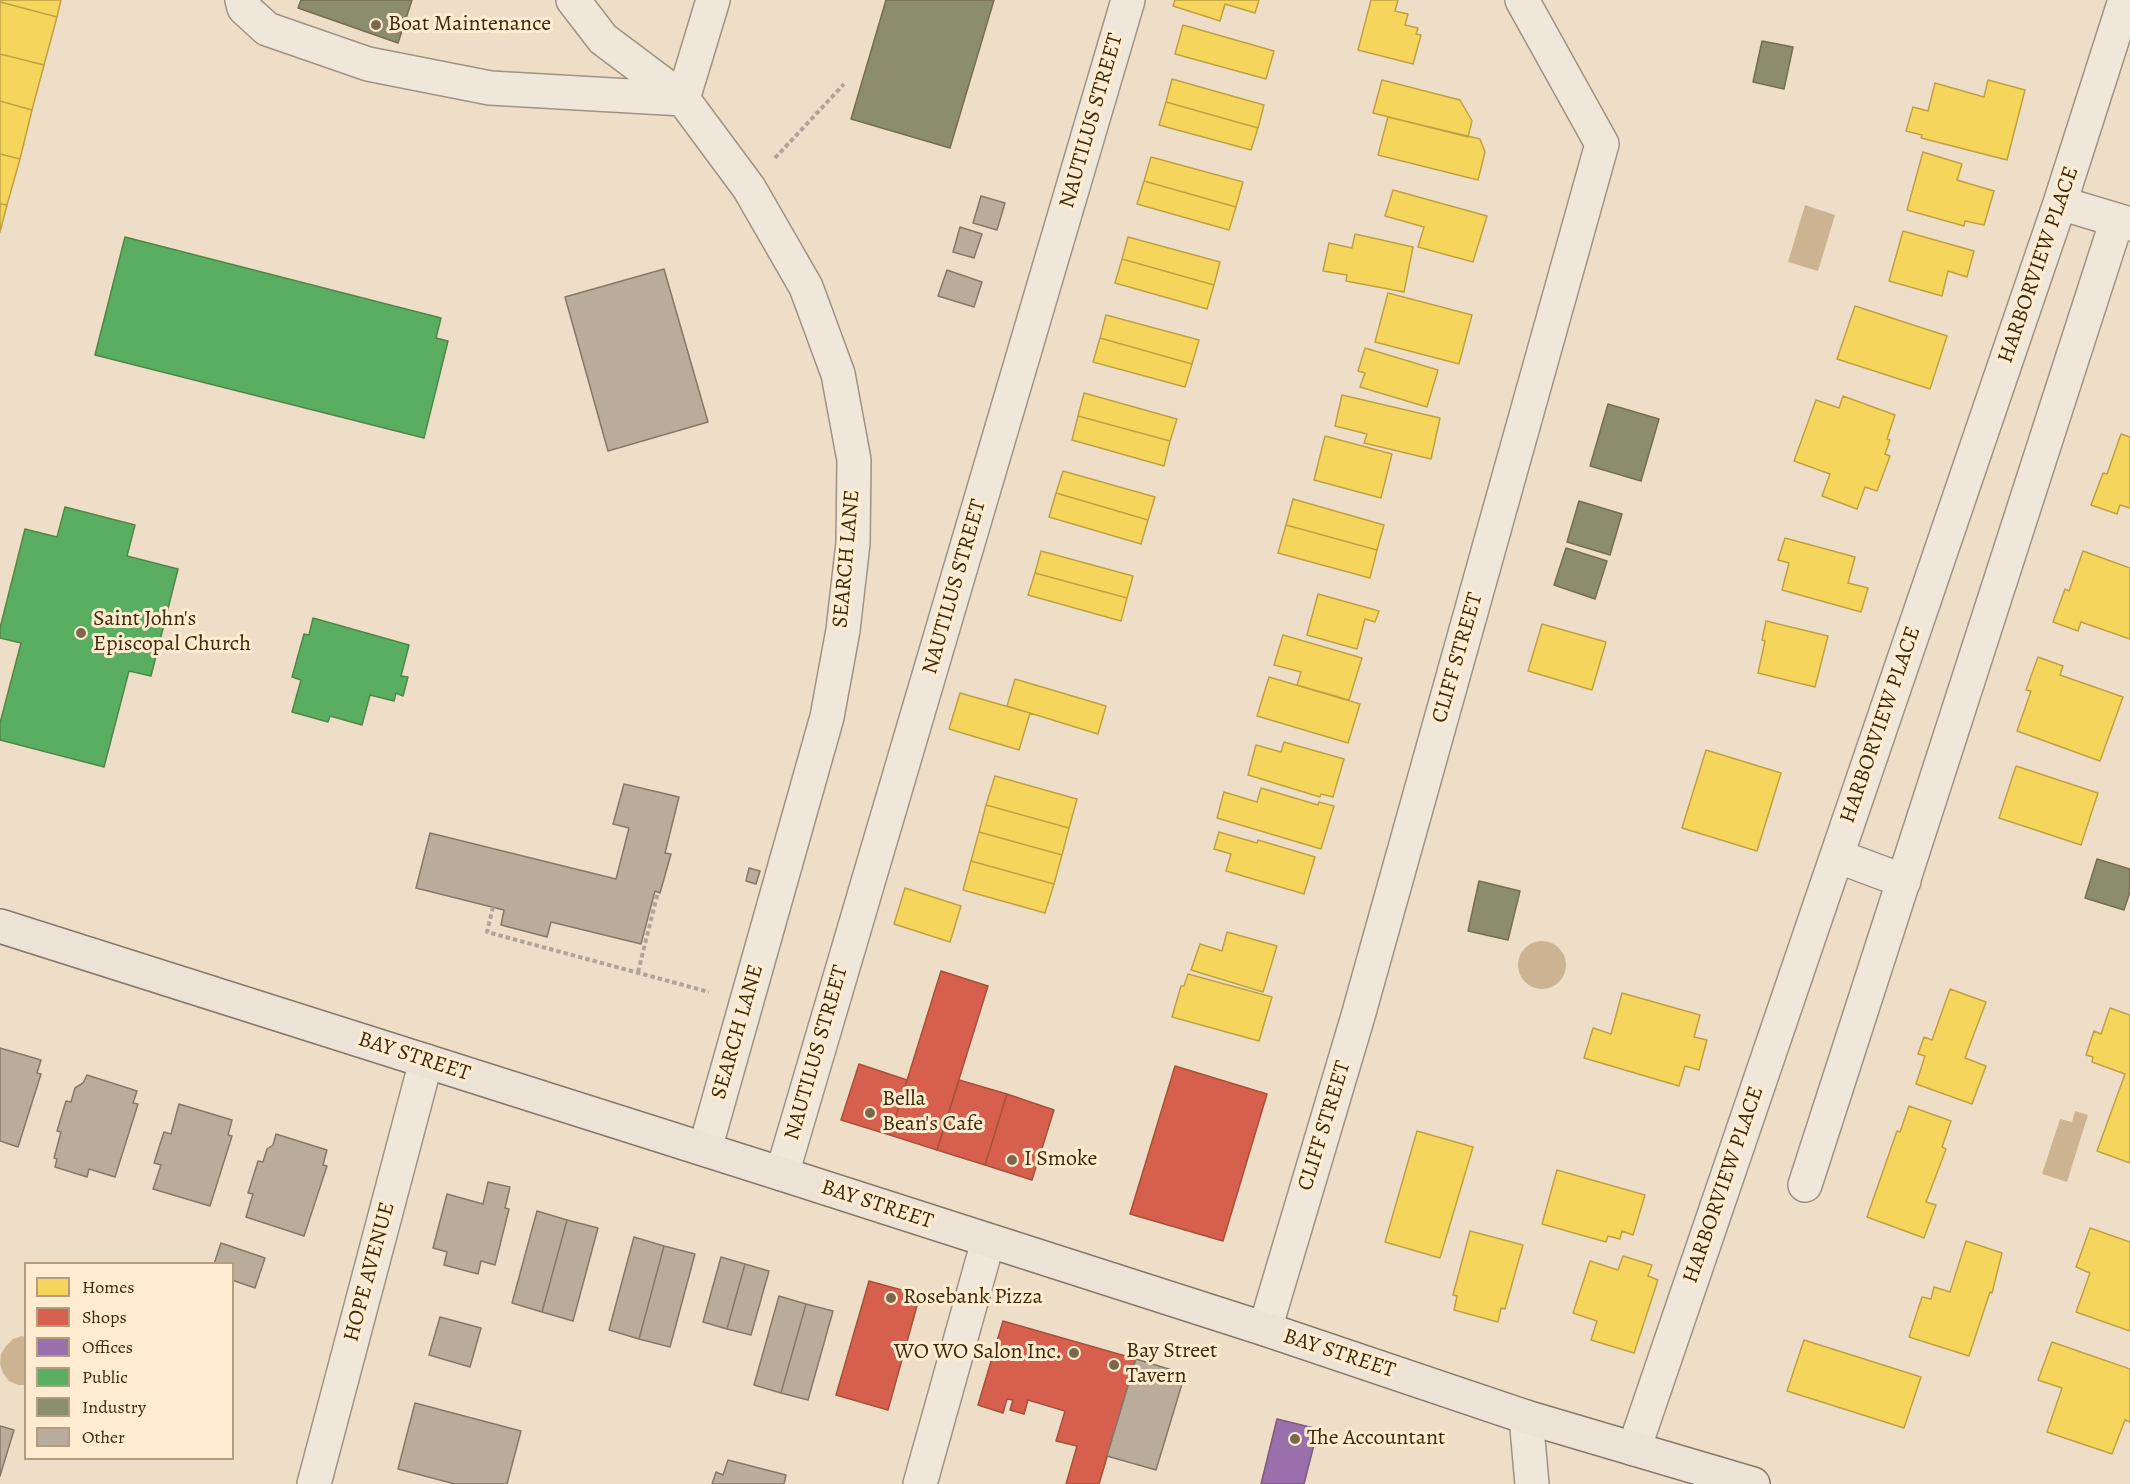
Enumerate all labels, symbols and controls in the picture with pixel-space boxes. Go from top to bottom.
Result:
place label: Boat Maintenance [388,12,551,38]
marker: Boat Maintenance [369,18,383,32]
street label: NAUTILUS STREET [1054,31,1130,211]
street label: HARBORVIEW PLACE [1993,163,2085,367]
street label: SEARCH LANE [828,489,866,629]
street label: NAUTILUS STREET [917,497,993,677]
street label: CLIFF STREET [1427,590,1489,726]
place label: Saint John's Episcopal Church [93,607,251,658]
street label: HARBORVIEW PLACE [1835,623,1927,827]
marker: Saint John's Episcopal Church [74,626,88,640]
street label: SEARCH LANE [706,962,770,1102]
street label: NAUTILUS STREET [779,963,855,1143]
street label: BAY STREET [355,1026,473,1088]
street label: CLIFF STREET [1293,1058,1357,1194]
street label: HARBORVIEW PLACE [1678,1083,1770,1287]
place label: Bella Bean's Cafe [882,1087,983,1138]
marker: Bella Bean's Cafe [863,1106,877,1120]
place label: I Smoke [1024,1147,1097,1173]
marker: I Smoke [1005,1153,1019,1167]
street label: BAY STREET [818,1174,936,1236]
street label: HOPE AVENUE [339,1199,401,1345]
legend [24,1262,234,1460]
text: Homes [82,1275,134,1299]
place label: Rosebank Pizza [903,1285,1043,1311]
marker: Rosebank Pizza [884,1291,898,1305]
text: Shops [82,1305,127,1329]
street label: BAY STREET [1280,1323,1398,1385]
text: Offices [82,1335,133,1359]
place label: Bay Street Tavern [1126,1339,1217,1390]
place label: WO WO Salon Inc. [894,1340,1062,1366]
marker: WO WO Salon Inc. [1067,1346,1081,1360]
marker: Bay Street Tavern [1107,1358,1121,1372]
text: Public [82,1365,128,1389]
text: Industry [82,1395,146,1419]
text: Other [82,1425,125,1449]
place label: The Accountant [1307,1426,1445,1452]
marker: The Accountant [1288,1432,1302,1446]

